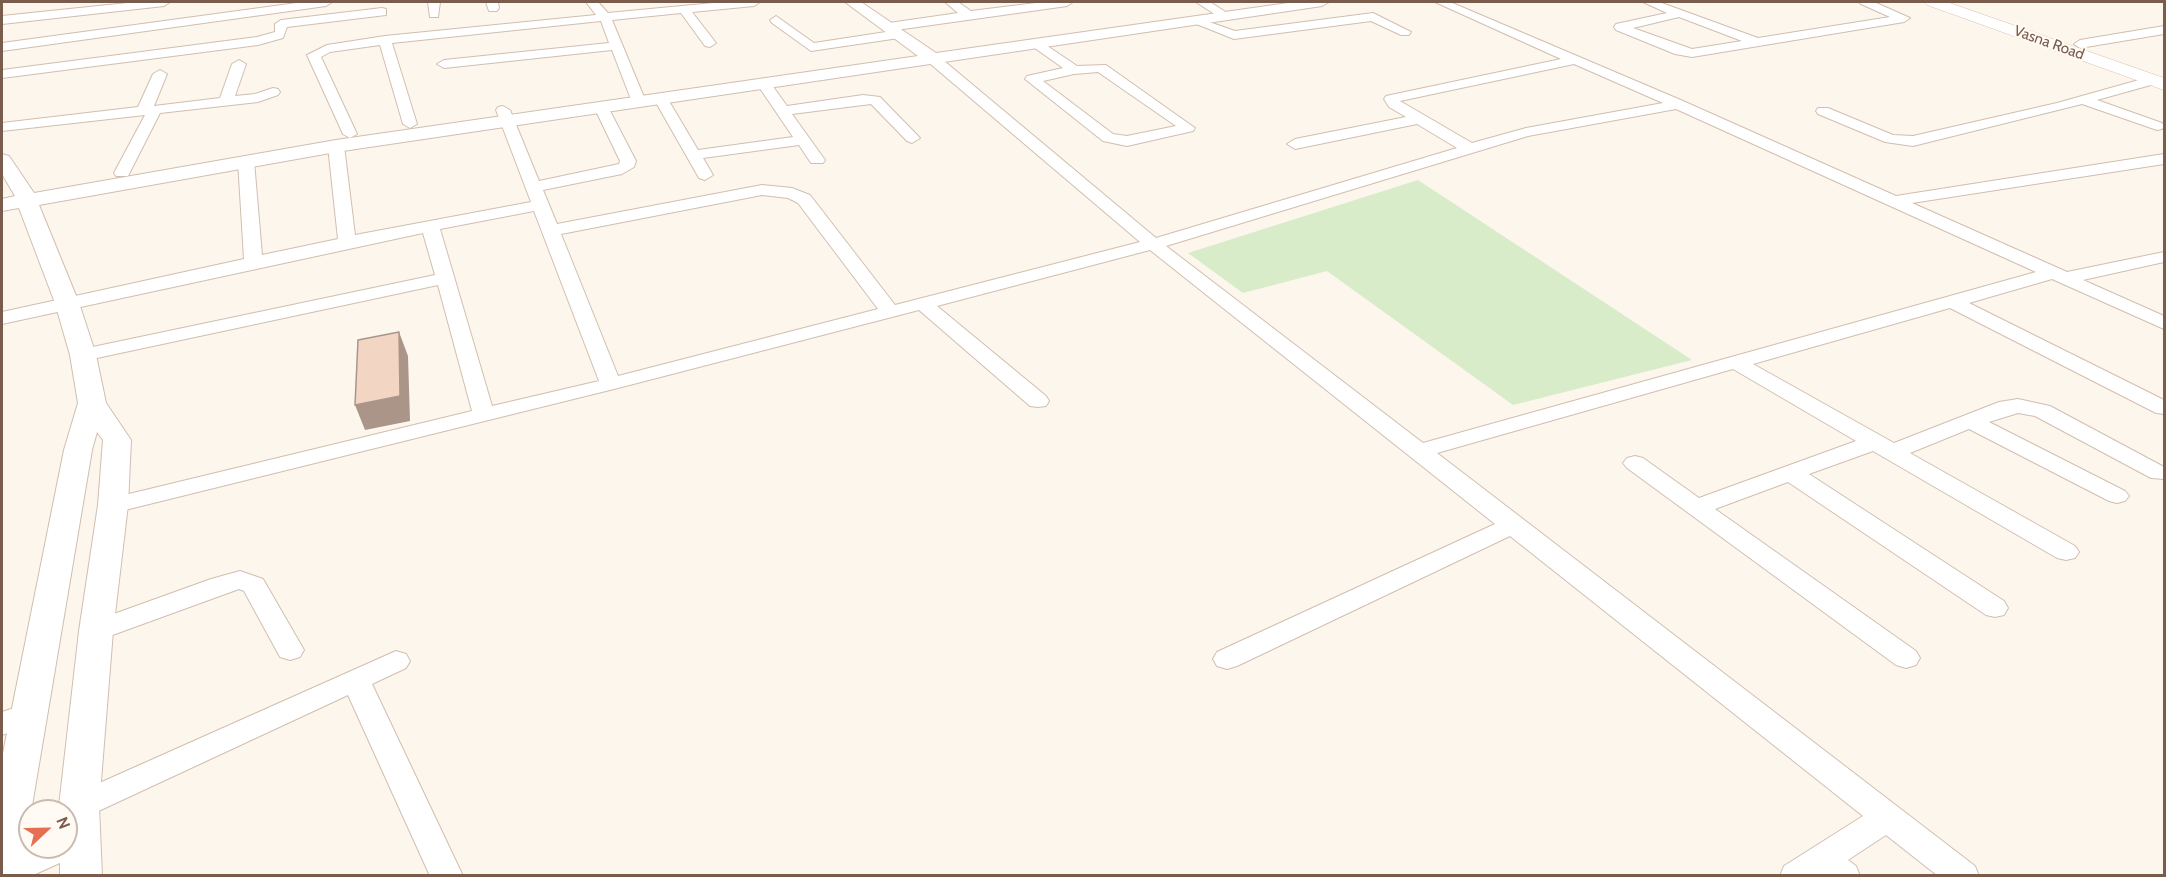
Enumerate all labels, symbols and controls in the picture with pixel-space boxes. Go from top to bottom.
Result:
street label: Vasna Road [2011,22,2087,64]
north arrow [18,799,78,859]
text: N [52,814,74,832]

